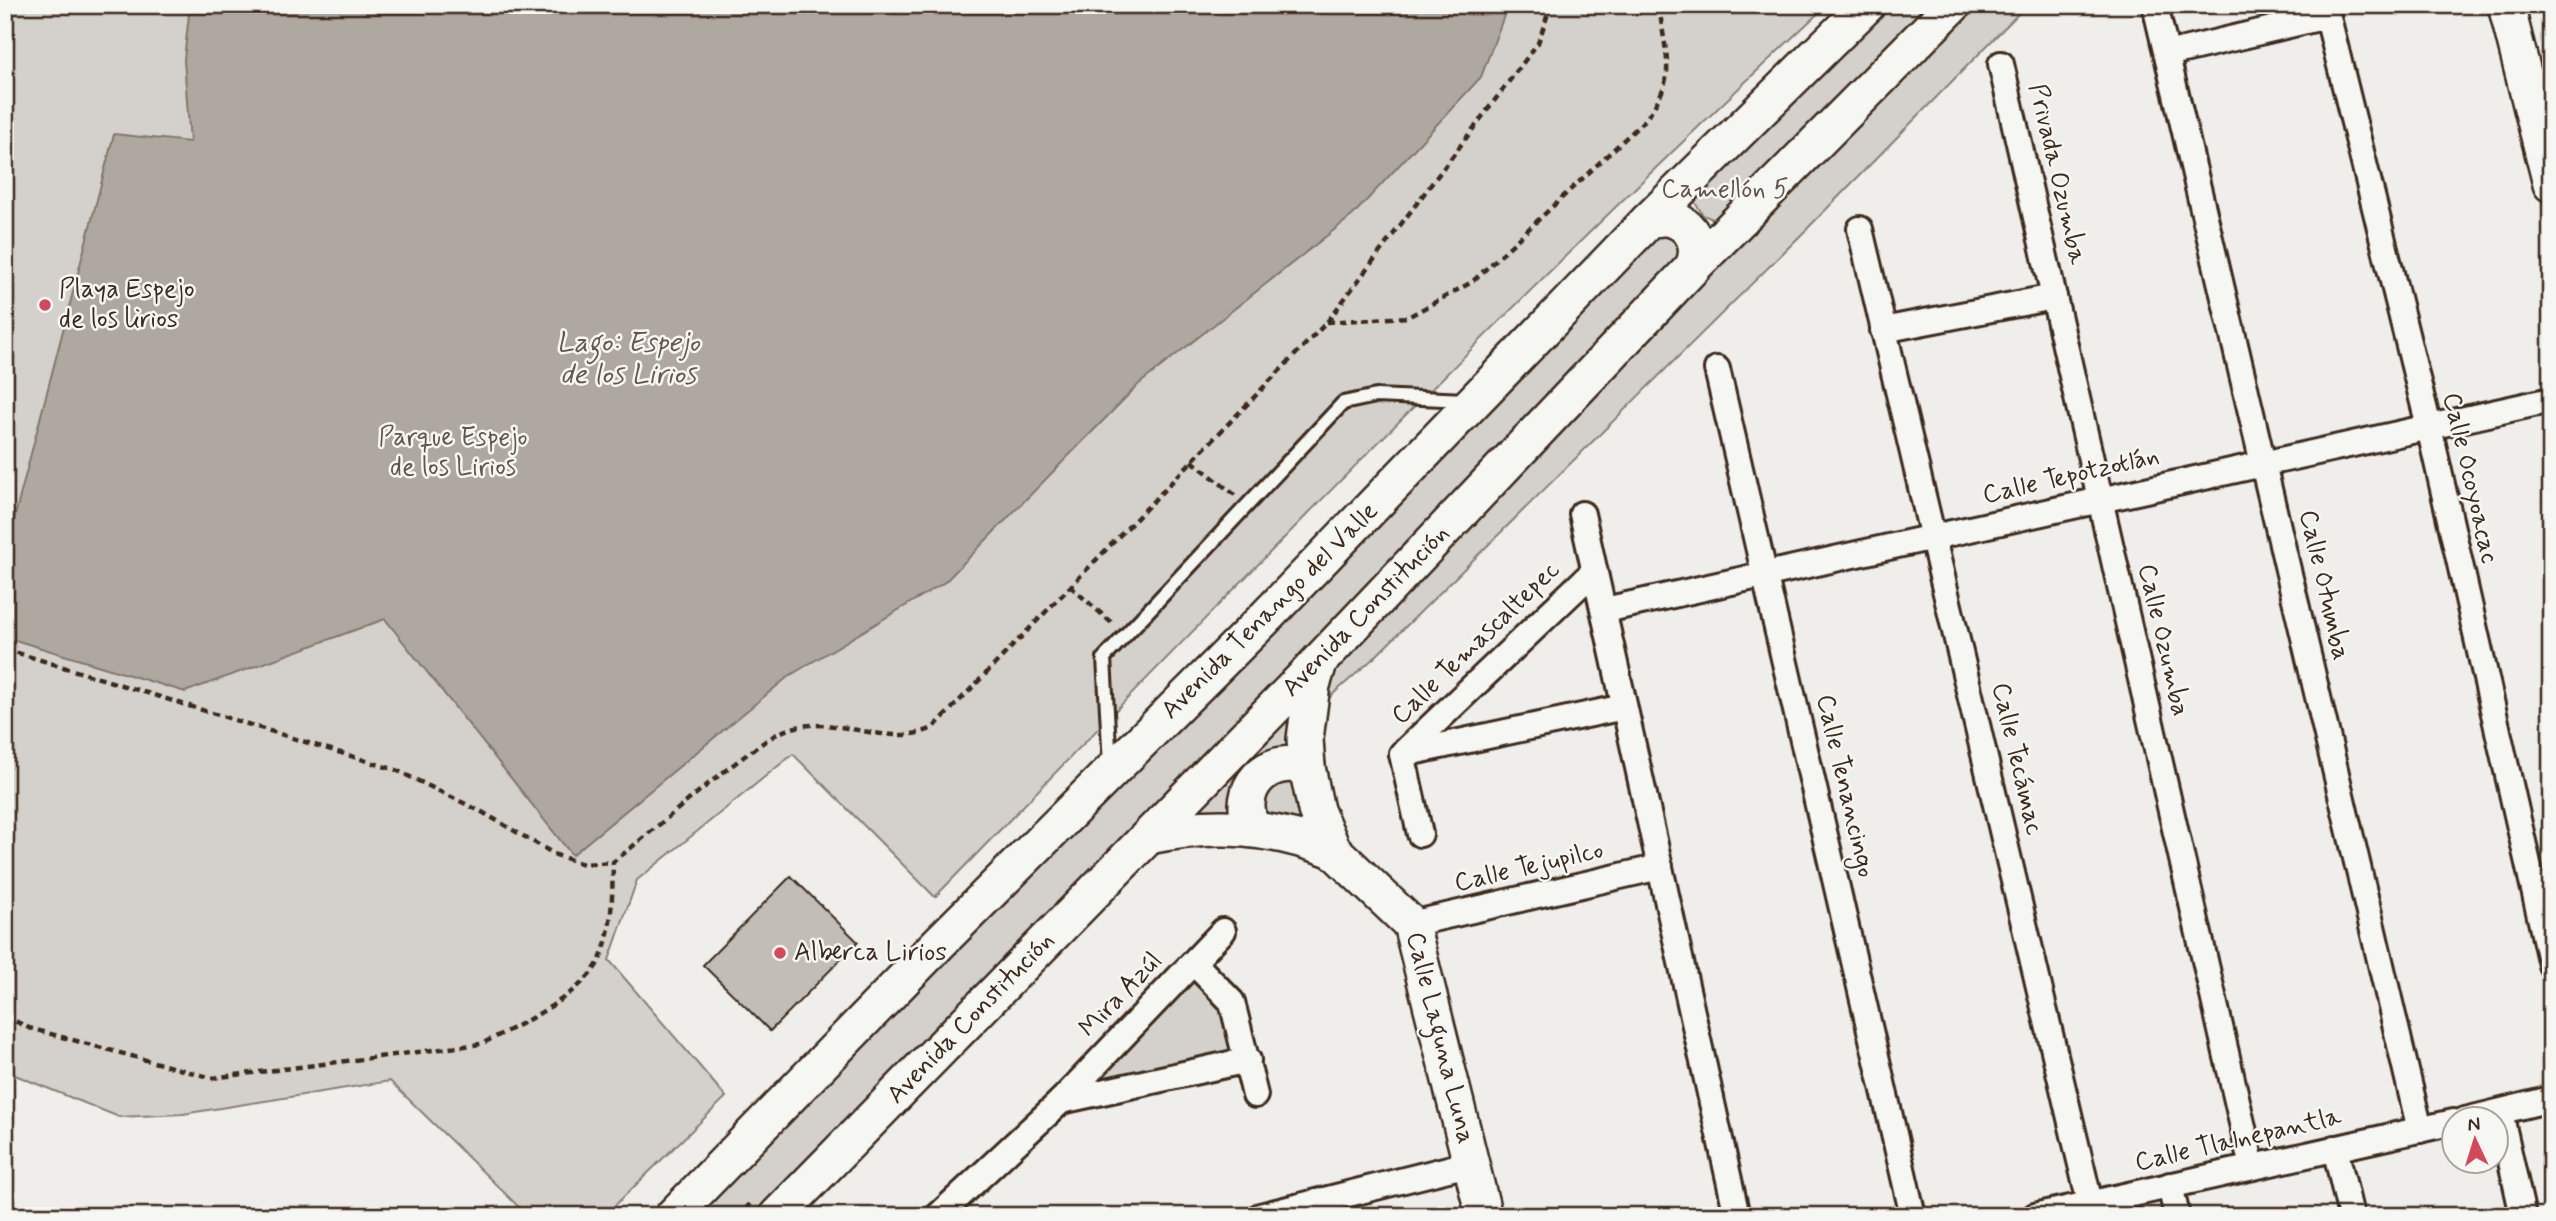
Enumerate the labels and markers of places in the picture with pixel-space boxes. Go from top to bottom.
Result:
place label: Playa Espejo de los lirios [59,273,195,337]
marker: Playa Espejo de los lirios [37,297,53,313]
place label: Alberca Lirios [794,936,947,970]
marker: Alberca Lirios [772,945,788,961]

